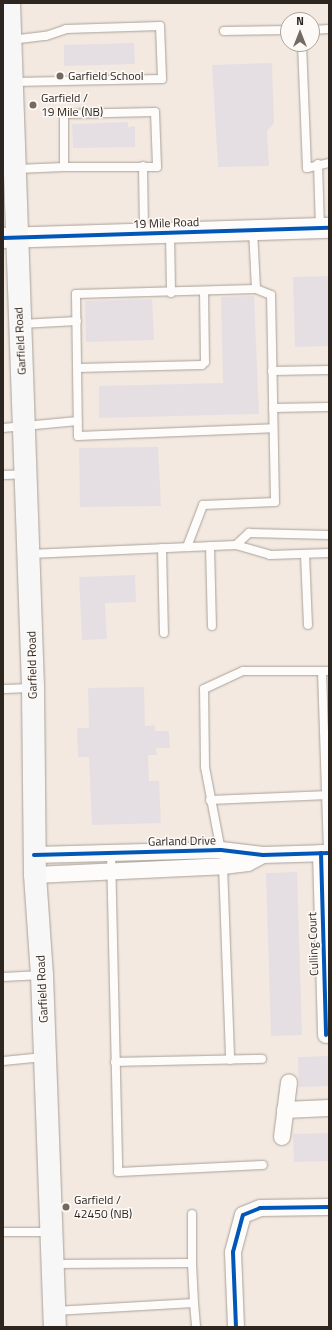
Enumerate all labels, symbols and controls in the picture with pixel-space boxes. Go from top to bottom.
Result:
north arrow [280,12,320,52]
text: N [296,13,304,29]
place label: Garfield School [68,69,144,83]
marker: Garfield School [55,71,65,81]
place label: Garfield / 19 Mile (NB) [41,91,103,119]
marker: Garfield / 19 Mile (NB) [28,100,38,110]
street label: 19 Mile Road [133,215,199,231]
street label: Garfield Road [11,307,29,375]
street label: Garfield Road [24,631,40,699]
street label: Garland Drive [148,833,216,849]
street label: Culling Court [305,912,321,976]
street label: Garfield Road [33,955,51,1023]
place label: Garfield / 42450 (NB) [74,1193,132,1221]
marker: Garfield / 42450 (NB) [61,1202,71,1212]

